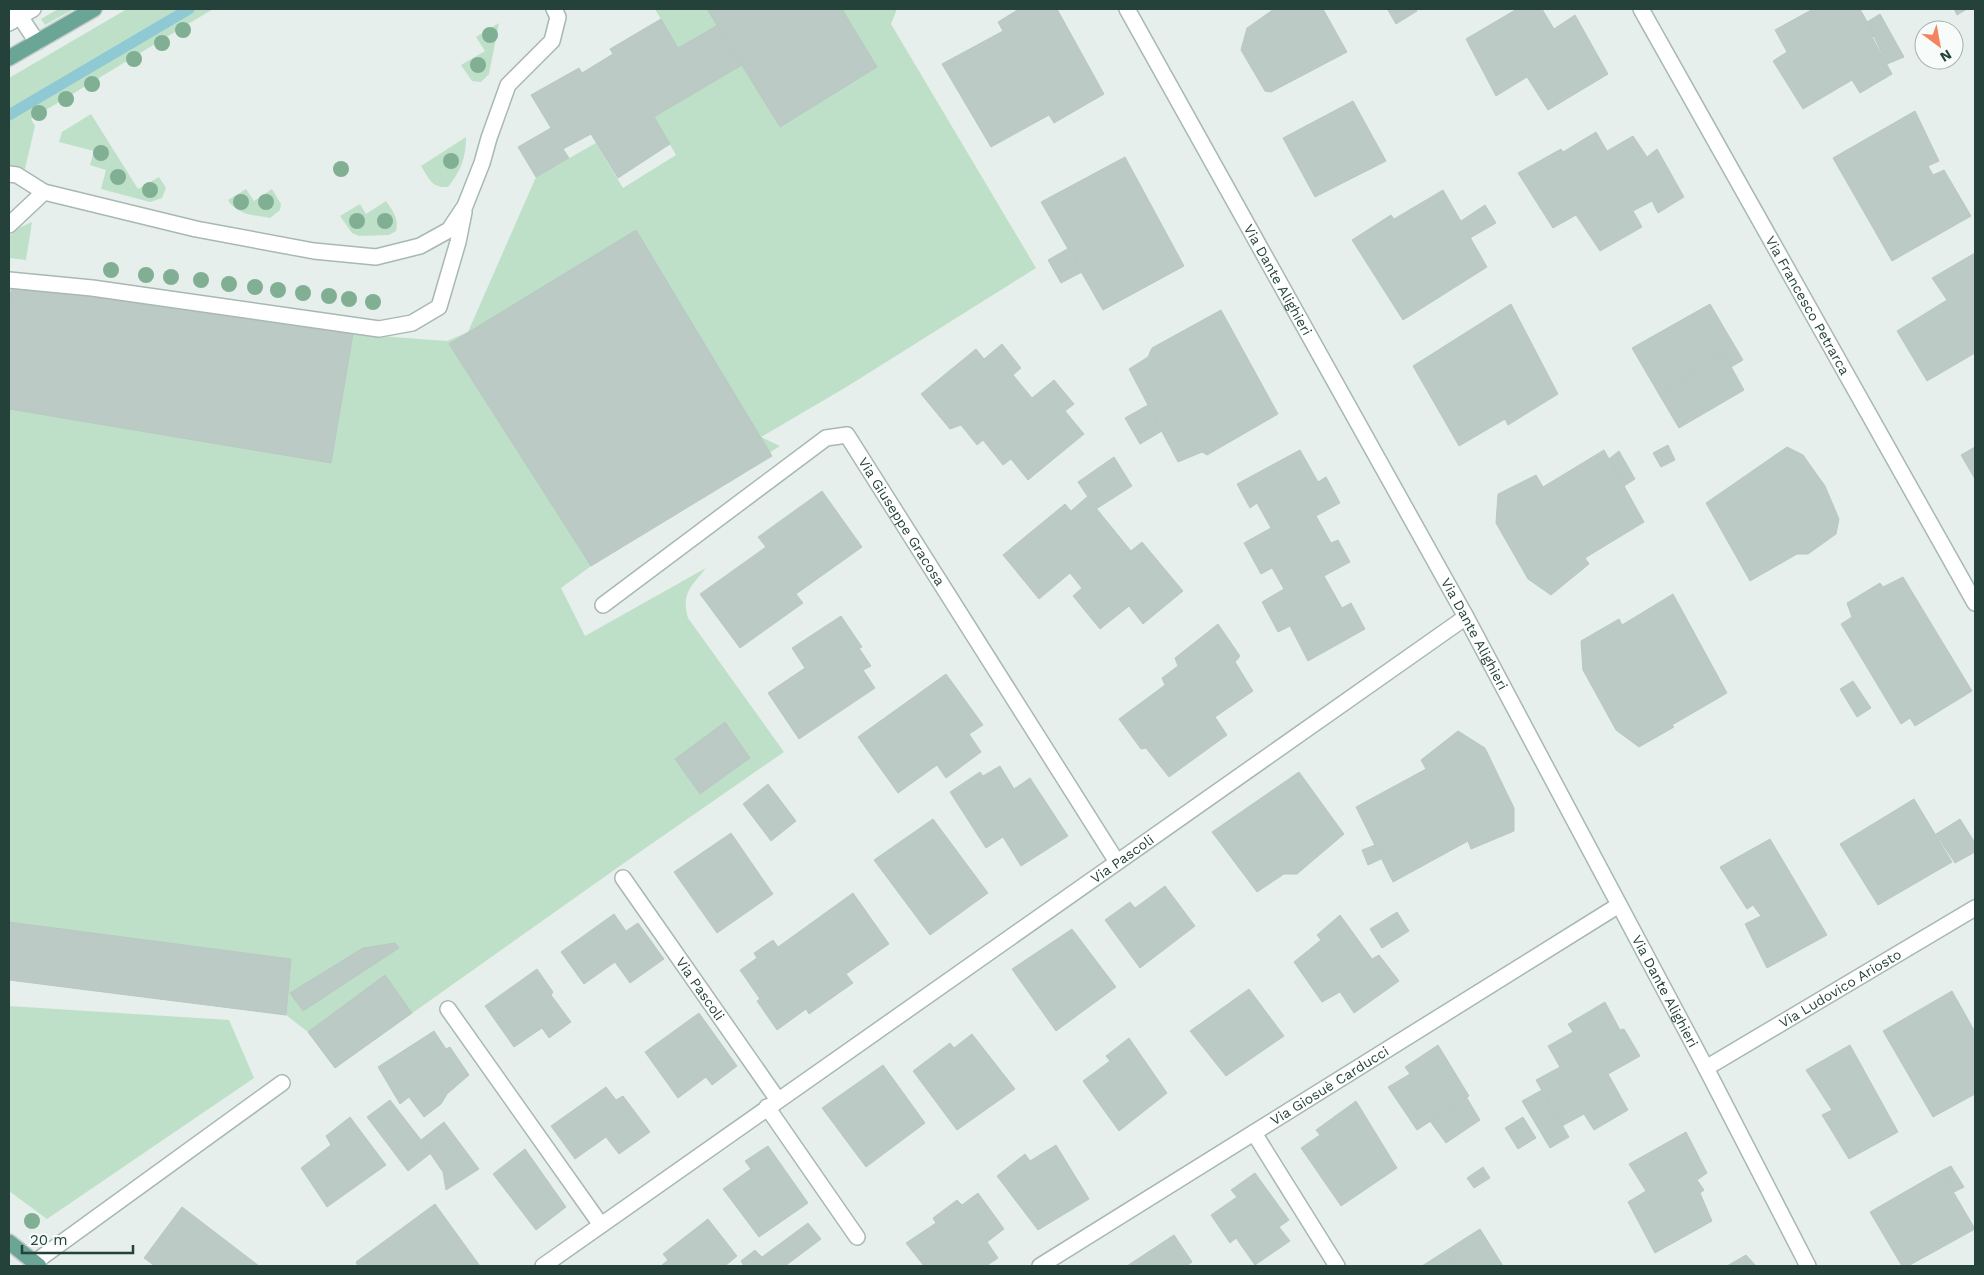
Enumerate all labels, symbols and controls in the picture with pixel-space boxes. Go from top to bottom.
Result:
north arrow [1914,20,1964,70]
text: N [1937,46,1955,66]
street label: Via Dante Alighieri [1241,221,1315,338]
street label: Via Francesco Petrarca [1762,233,1853,378]
street label: Via Giuseppe Gracosa [855,454,948,589]
street label: Via Dante Alighieri [1438,575,1511,692]
street label: Via Pascoli [1088,831,1157,886]
street label: Via Dante Alighieri [1629,932,1701,1050]
street label: Via Ludovico Ariosto [1776,946,1904,1031]
street label: Via Pascoli [673,954,728,1023]
street label: Via Giosuè Carducci [1267,1043,1391,1128]
scale bar [22,1222,134,1254]
text: 20 m [30,1231,68,1249]

